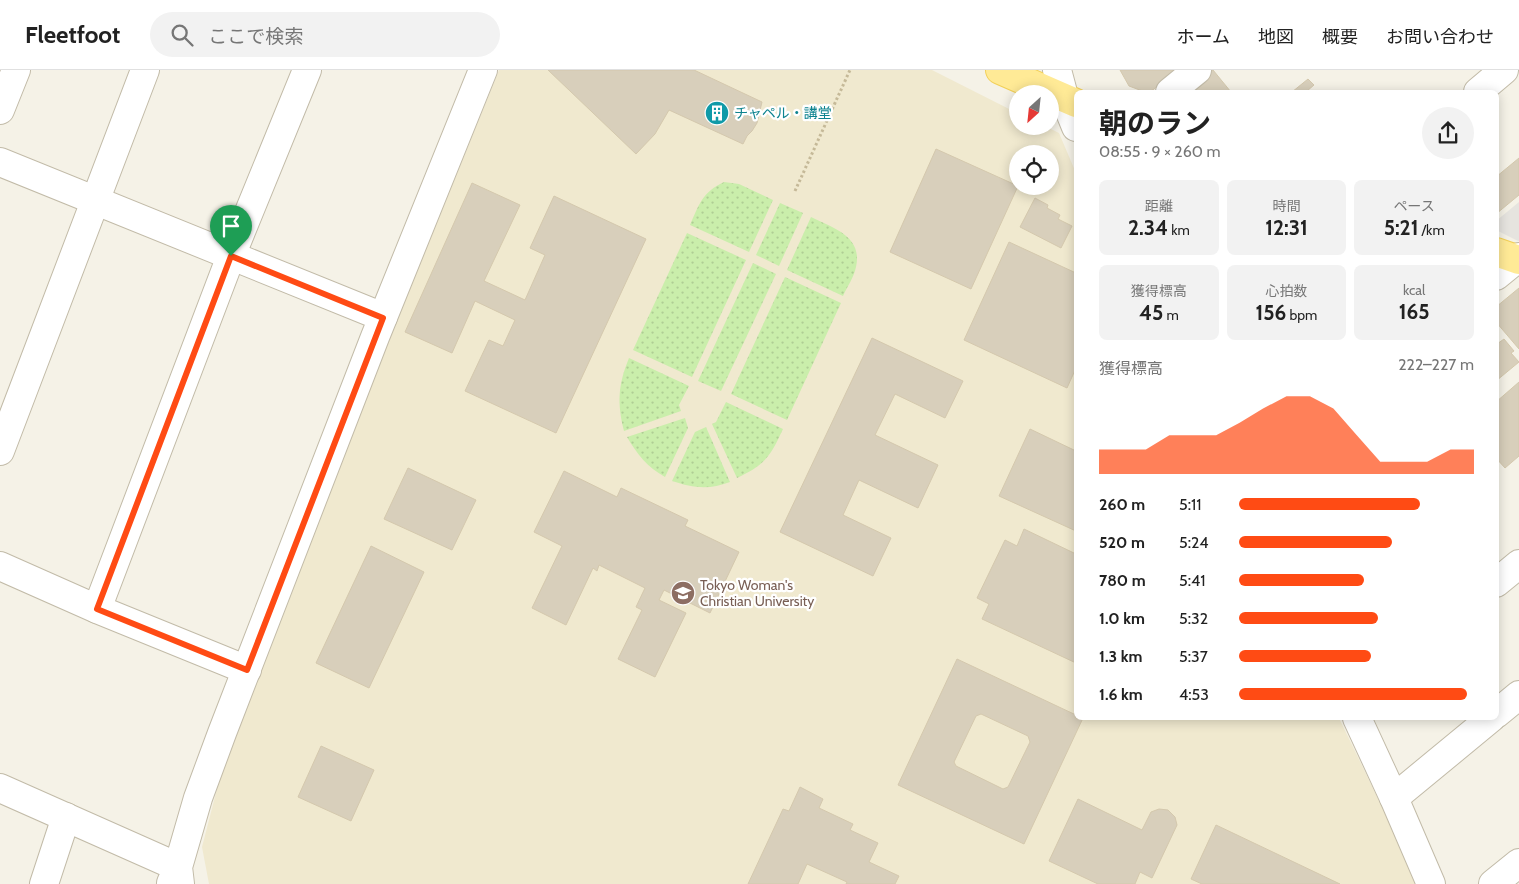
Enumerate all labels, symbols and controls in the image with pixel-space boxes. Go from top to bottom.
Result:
search box [150,12,500,57]
text: Fleetfoot [25,20,120,49]
icon: search [168,21,196,49]
text: ここで検索 [208,25,303,48]
text: ホーム [1177,26,1230,48]
text: 地図 [1258,26,1294,48]
text: 概要 [1322,26,1358,48]
text: お問い合わせ [1386,26,1494,48]
north arrow [1009,85,1059,135]
map controls [1009,85,1059,195]
building icon: チャペル・講堂 [704,100,730,126]
place label: チャペル・講堂 [734,104,832,122]
text: 朝のラン [1099,106,1211,140]
button: share [1422,107,1474,159]
text: 08:55 · 9 × 260 m [1099,142,1221,161]
button: locate [1009,145,1059,195]
text: 距離 [1145,197,1173,215]
text: 時間 [1272,197,1300,215]
text: ペース [1394,197,1435,215]
pin [210,205,252,256]
icon: arrive [217,212,245,240]
text: 2.34 [1128,215,1168,240]
text: 12:31 [1265,215,1308,240]
text: 5:21 [1384,215,1418,240]
text: km [1168,221,1190,239]
text: /km [1418,221,1445,239]
text: kcal [1403,281,1425,299]
text: 獲得標高 [1131,282,1187,300]
text: 心拍数 [1265,282,1307,300]
text: 165 [1399,299,1430,324]
text: 45 [1139,300,1163,325]
text: 156 [1256,300,1286,325]
text: m [1163,306,1179,324]
text: bpm [1286,306,1317,324]
text: 222–227 m [1398,355,1474,374]
text: 獲得標高 [1099,359,1163,378]
text: 260 m [1099,495,1145,514]
text: 5:11 [1179,495,1201,514]
text: 520 m [1099,533,1145,552]
text: 5:24 [1179,533,1209,552]
text: 780 m [1099,571,1146,590]
text: 5:41 [1179,571,1205,590]
place label: Tokyo Woman's Christian University [700,576,814,610]
school or university icon: Tokyo Woman's Christian University [670,580,696,606]
text: 1.0 km [1099,609,1145,628]
text: 5:32 [1179,609,1208,628]
text: 1.3 km [1099,647,1142,666]
text: 5:37 [1179,647,1208,666]
text: 1.6 km [1099,685,1143,704]
text: 4:53 [1179,685,1209,704]

